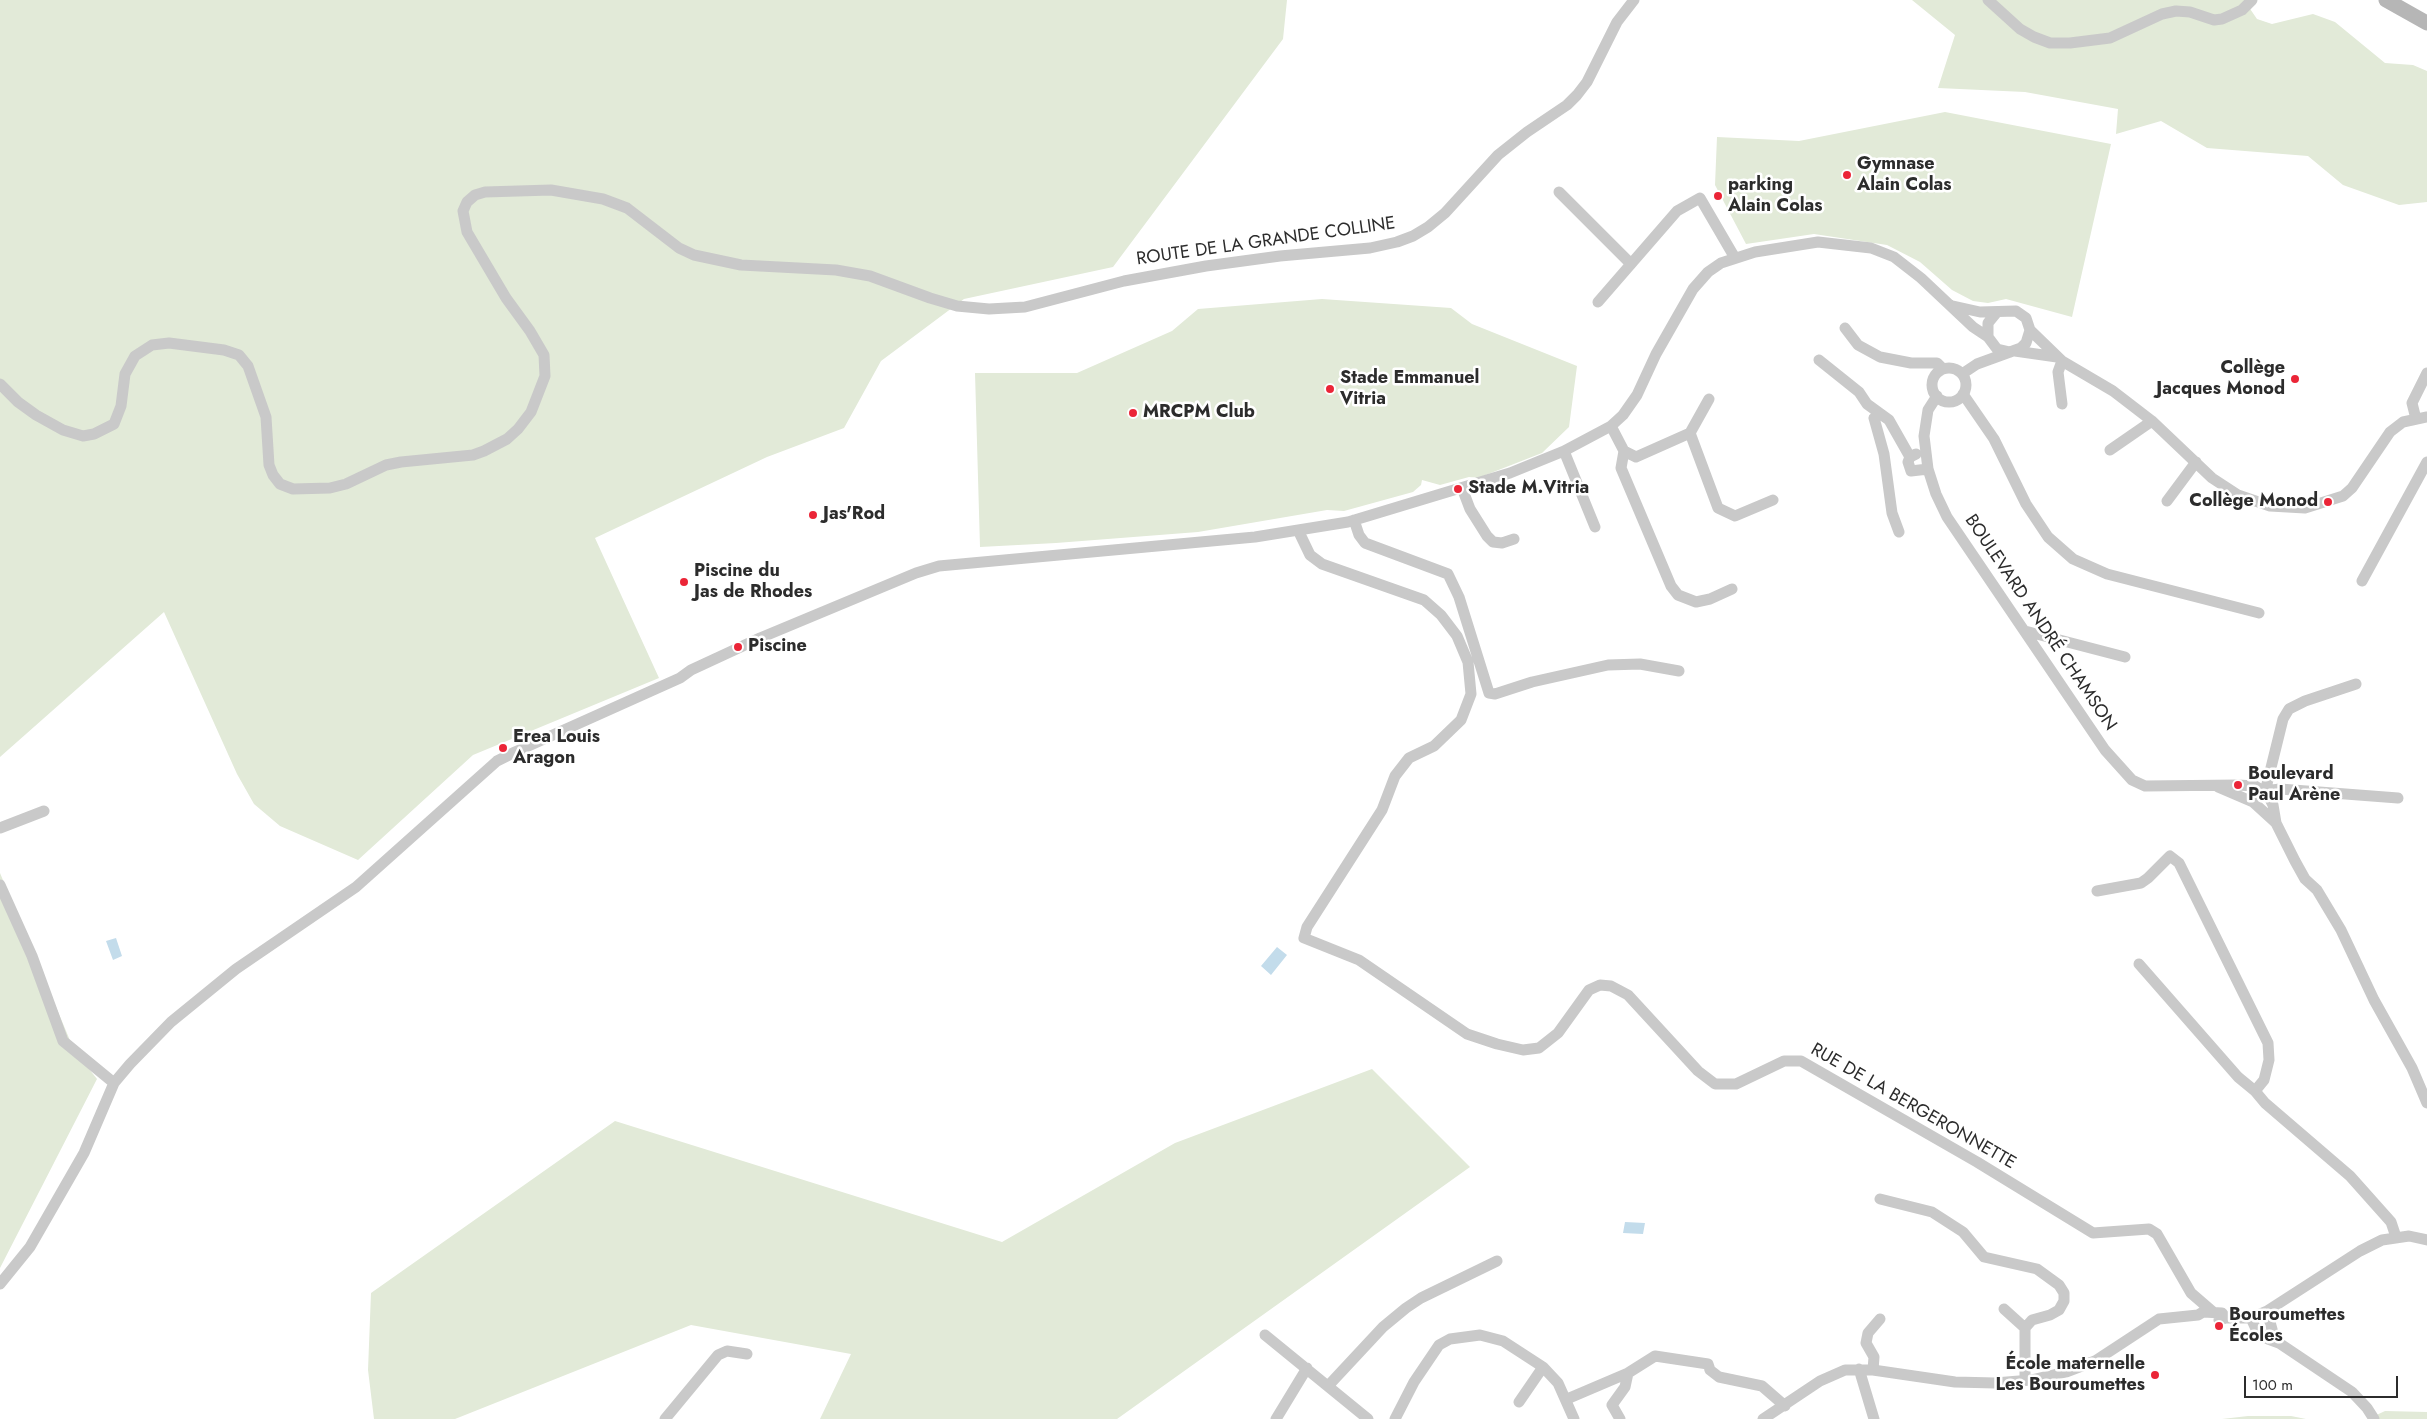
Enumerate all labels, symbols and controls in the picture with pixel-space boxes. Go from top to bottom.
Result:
place label: Gymnase Alain Colas [1857,154,1952,196]
marker: Gymnase Alain Colas [1841,169,1853,181]
place label: parking Alain Colas [1728,175,1823,218]
marker: parking Alain Colas [1712,190,1724,202]
street label: ROUTE DE LA GRANDE COLLINE [1135,213,1397,271]
place label: Collège Jacques Monod [2156,358,2285,400]
place label: Stade Emmanuel Vitria [1340,368,1479,410]
marker: Collège Jacques Monod [2289,373,2301,385]
marker: Stade Emmanuel Vitria [1324,383,1336,395]
place label: MRCPM Club [1143,402,1255,424]
marker: MRCPM Club [1127,407,1139,419]
place label: Stade M.Vitria [1468,478,1589,500]
marker: Stade M.Vitria [1452,483,1464,495]
place label: Collège Monod [2189,491,2318,513]
marker: Collège Monod [2322,496,2334,508]
place label: Jas'Rod [823,504,885,526]
marker: Jas'Rod [807,509,819,521]
street label: BOULEVARD ANDRÉ CHAMSON [1959,511,2121,735]
place label: Piscine du Jas de Rhodes [694,561,812,604]
marker: Piscine du Jas de Rhodes [678,576,690,588]
place label: Piscine [748,636,807,658]
marker: Piscine [732,641,744,653]
place label: Erea Louis Aragon [513,727,600,770]
marker: Erea Louis Aragon [497,742,509,754]
place label: Boulevard Paul Arène [2248,764,2340,806]
marker: Boulevard Paul Arène [2232,779,2244,791]
street label: RUE DE LA BERGERONNETTE [1807,1039,2019,1175]
place label: Bouroumettes Écoles [2229,1305,2345,1348]
marker: Bouroumettes Écoles [2213,1320,2225,1332]
place label: École maternelle Les Bouroumettes [1996,1354,2145,1396]
scale bar [2247,1366,2401,1398]
marker: École maternelle Les Bouroumettes [2149,1369,2161,1381]
text: 100 m [2252,1374,2293,1396]

